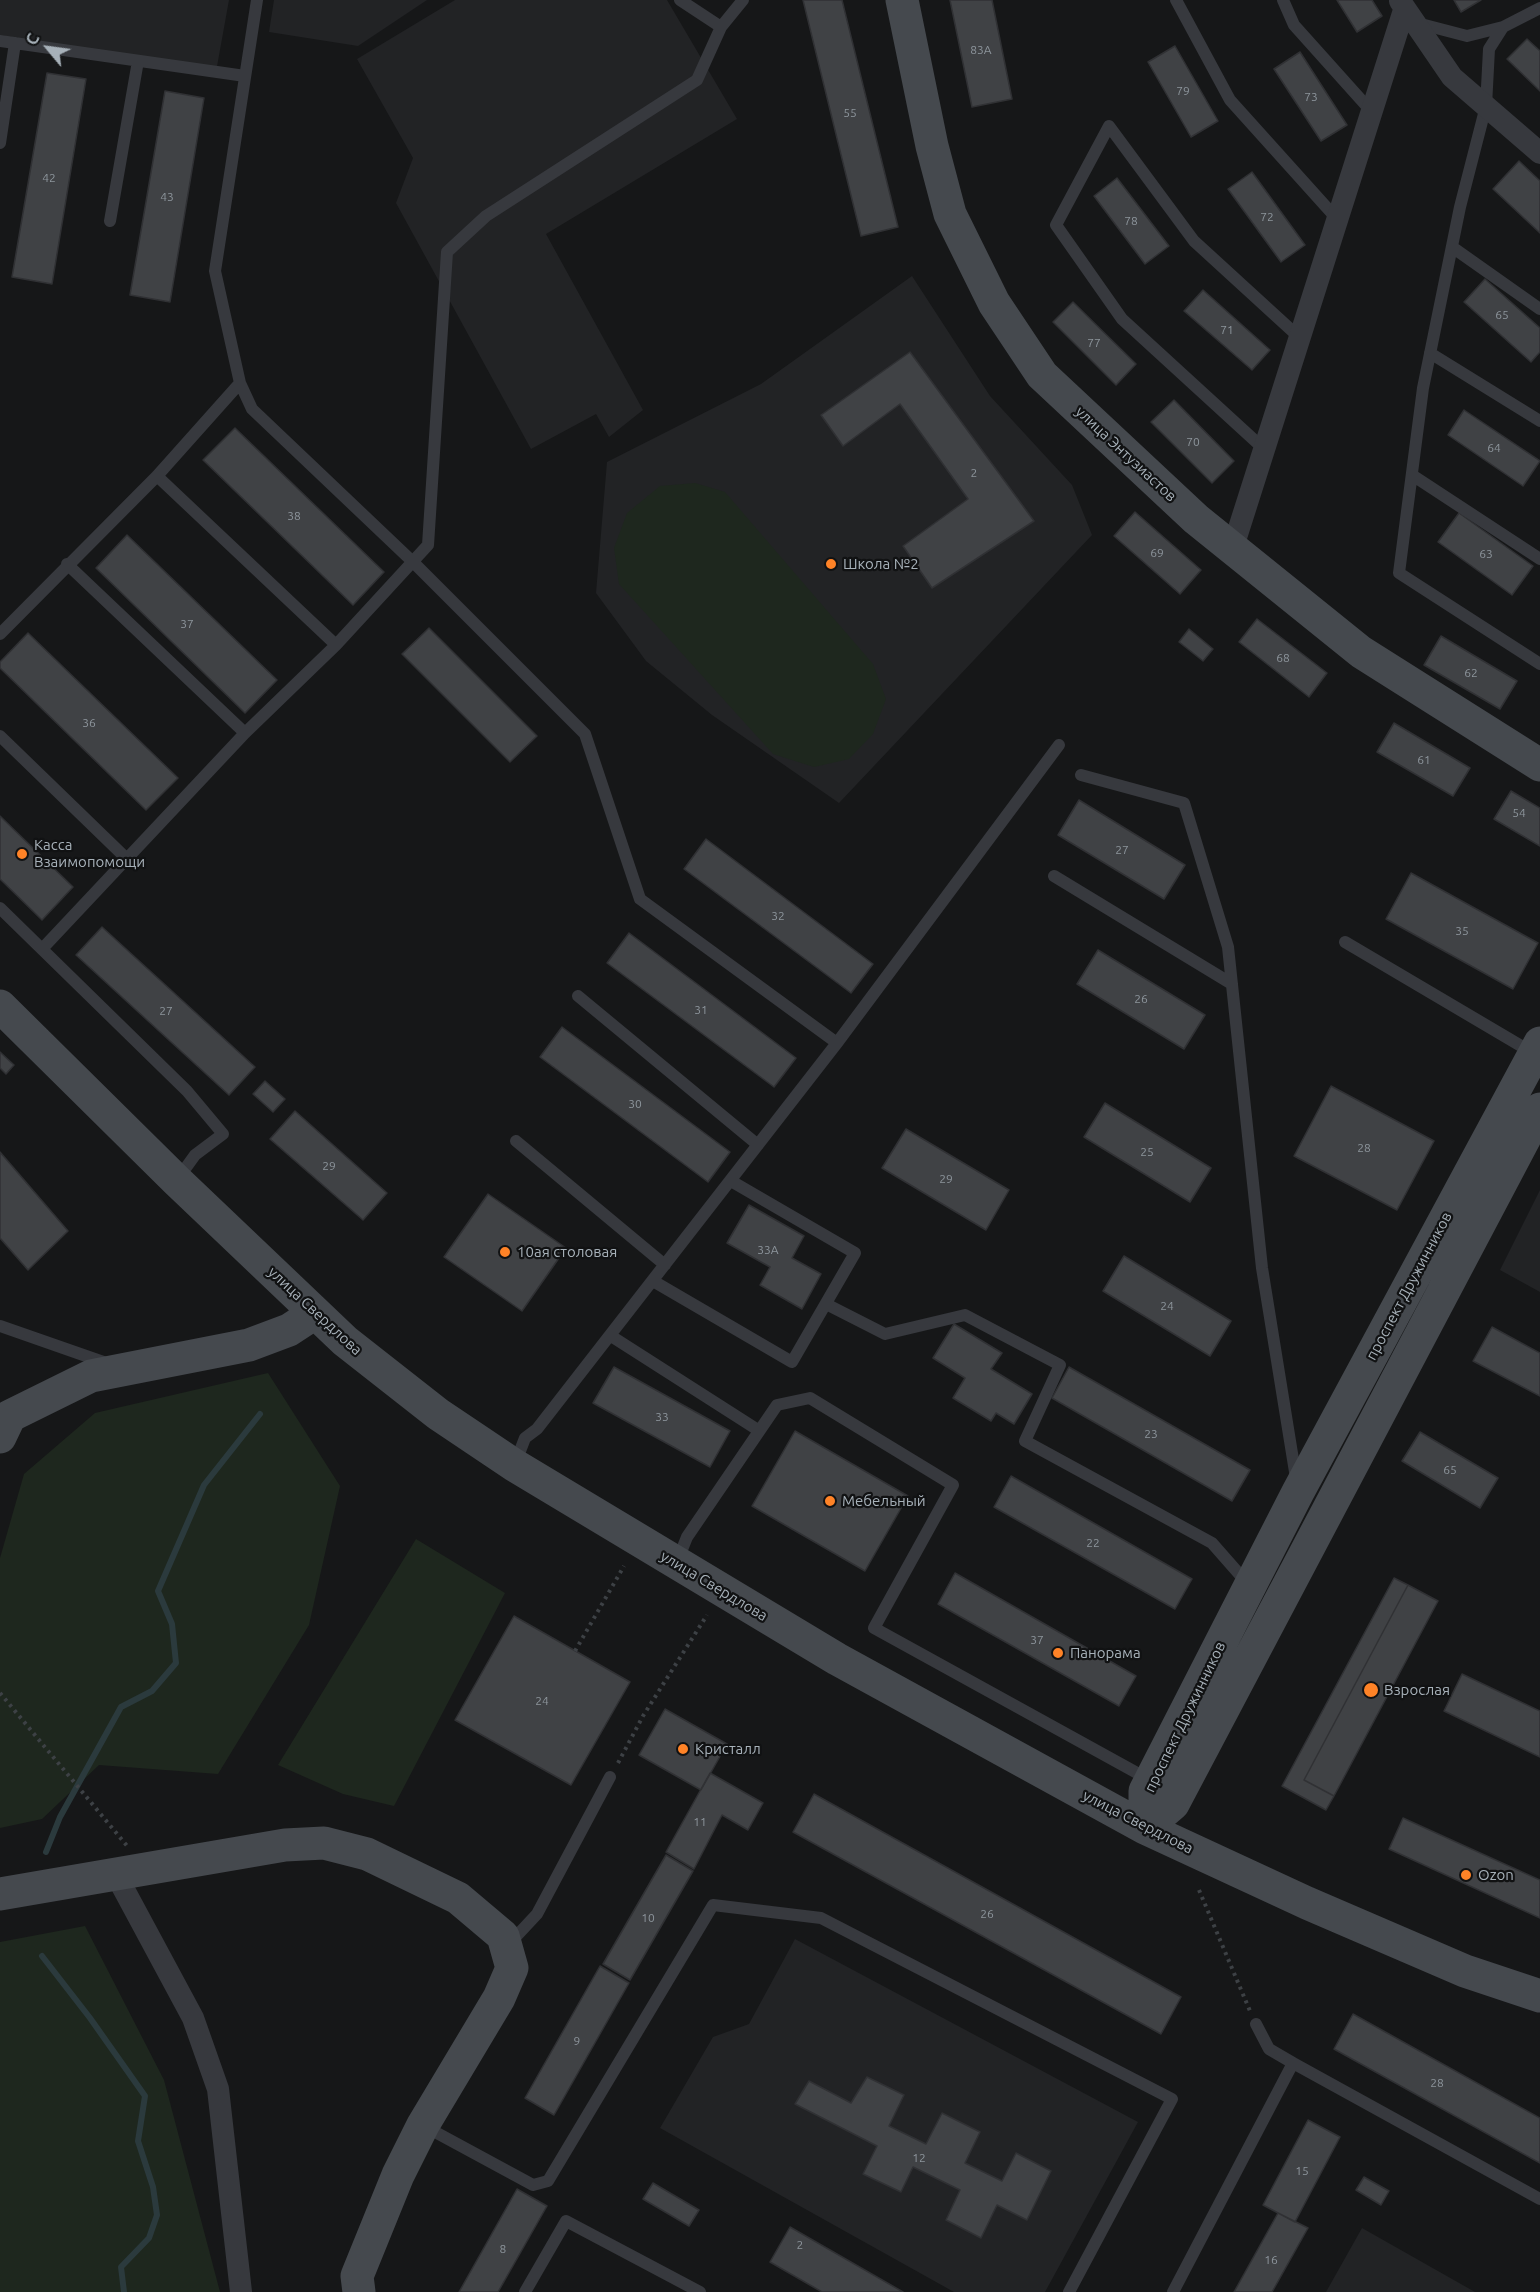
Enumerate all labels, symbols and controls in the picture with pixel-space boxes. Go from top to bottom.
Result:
north arrow [18,18,78,78]
text: С [22,30,43,48]
house number: 83А [970,43,992,57]
house number: 79 [1176,84,1190,98]
house number: 73 [1304,90,1318,104]
house number: 55 [843,106,857,120]
house number: 42 [42,171,56,185]
house number: 43 [160,190,174,204]
house number: 72 [1260,210,1274,224]
house number: 78 [1124,214,1138,228]
house number: 65 [1495,308,1509,322]
house number: 71 [1220,323,1234,337]
house number: 77 [1087,336,1101,350]
street label: улица Энтузиастов [1072,403,1180,505]
house number: 70 [1186,435,1200,449]
house number: 64 [1487,441,1501,455]
house number: 2 [971,466,977,480]
house number: 38 [287,509,301,523]
house number: 69 [1150,546,1164,560]
house number: 63 [1479,547,1493,561]
place label: Школа №2 [843,555,919,573]
marker: Школа №2 [824,557,838,571]
house number: 37 [180,617,194,631]
house number: 68 [1276,651,1290,665]
house number: 62 [1464,666,1478,680]
house number: 36 [82,716,96,730]
house number: 61 [1417,753,1431,767]
house number: 54 [1512,806,1526,820]
place label: Касса Взаимопомощи [34,836,145,871]
house number: 27 [1115,843,1129,857]
marker: Касса Взаимопомощи [15,847,29,861]
house number: 32 [771,909,785,923]
house number: 35 [1455,924,1469,938]
house number: 26 [1134,992,1148,1006]
house number: 31 [694,1003,708,1017]
house number: 27 [159,1004,173,1018]
house number: 30 [628,1097,642,1111]
house number: 28 [1357,1141,1371,1155]
house number: 25 [1140,1145,1154,1159]
house number: 29 [322,1159,336,1173]
house number: 29 [939,1172,953,1186]
street label: проспект Дружинников [1362,1209,1456,1363]
place label: 10ая столовая [517,1243,617,1261]
house number: 33А [757,1243,779,1257]
marker: 10ая столовая [498,1245,512,1259]
street label: улица Свердлова [264,1263,366,1359]
house number: 24 [1160,1299,1174,1313]
house number: 33 [655,1410,669,1424]
house number: 23 [1144,1427,1158,1441]
house number: 65 [1443,1463,1457,1477]
place label: Мебельный [842,1492,926,1510]
marker: Мебельный [823,1494,837,1508]
house number: 22 [1086,1536,1100,1550]
street label: улица Свердлова [657,1547,771,1625]
house number: 37 [1030,1633,1044,1647]
street label: проспект Дружинников [1141,1639,1229,1795]
place label: Панорама [1070,1644,1141,1662]
marker: Панорама [1051,1646,1065,1660]
marker: Взрослая [1362,1681,1380,1699]
place label: Взрослая [1384,1681,1450,1699]
house number: 24 [535,1694,549,1708]
place label: Кристалл [695,1740,761,1758]
marker: Кристалл [676,1742,690,1756]
street label: улица Свердлова [1080,1786,1196,1858]
house number: 11 [693,1815,707,1829]
place label: Ozon [1478,1866,1514,1884]
marker: Ozon [1459,1868,1473,1882]
house number: 26 [980,1907,994,1921]
house number: 10 [641,1911,655,1925]
house number: 9 [574,2034,580,2048]
house number: 28 [1430,2076,1444,2090]
house number: 12 [912,2151,926,2165]
house number: 15 [1295,2164,1309,2178]
house number: 2 [797,2238,803,2252]
house number: 8 [500,2242,506,2256]
house number: 16 [1264,2253,1278,2267]

